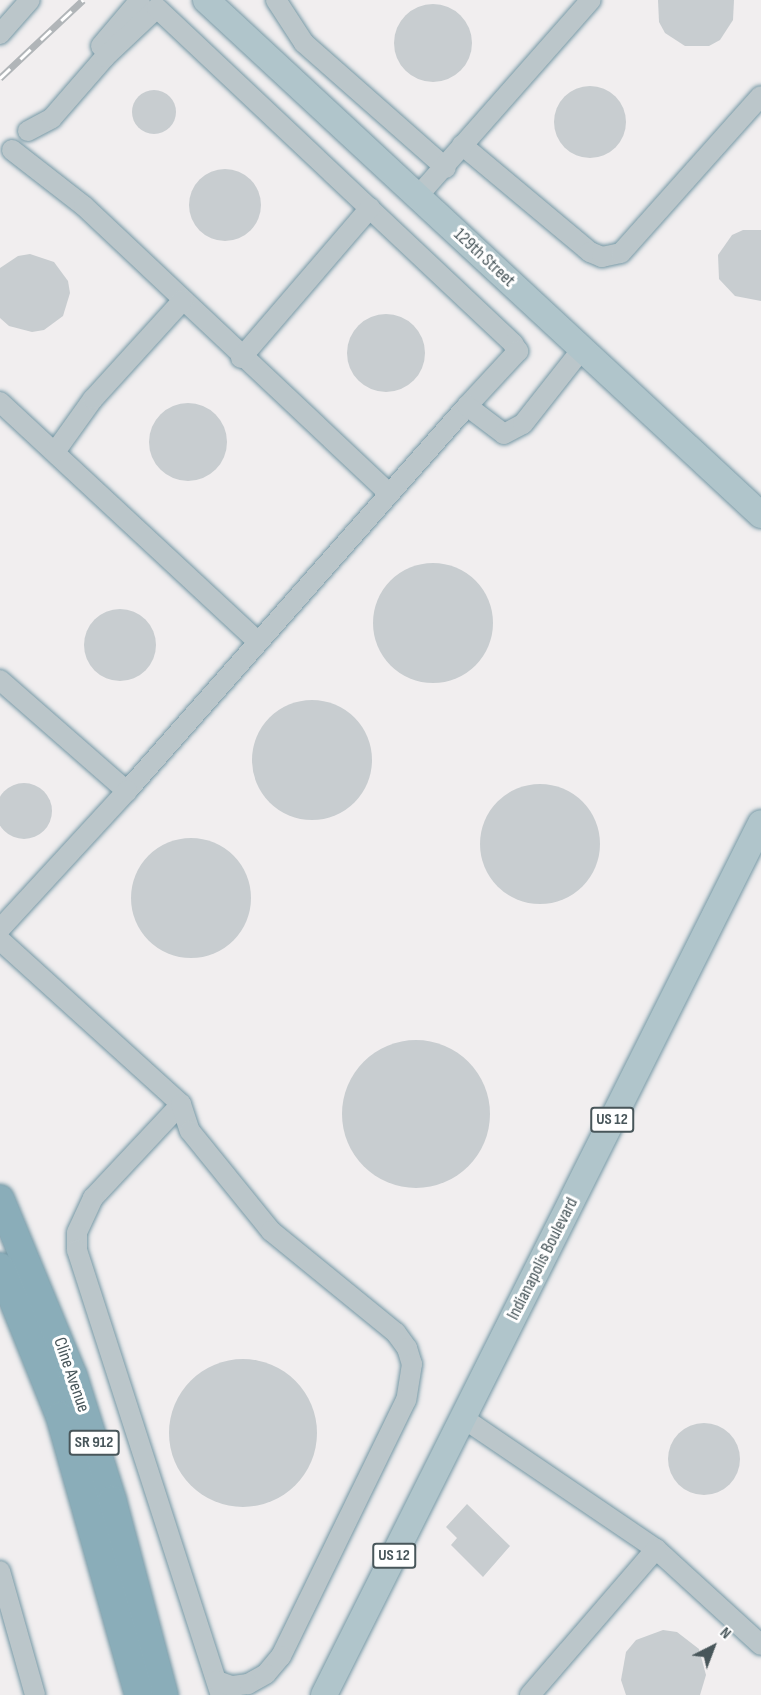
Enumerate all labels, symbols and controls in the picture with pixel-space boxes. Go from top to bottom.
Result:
street label: 129th Street [449,224,519,292]
road number: US 12 [590,1107,634,1133]
street label: Indianapolis Boulevard [503,1194,583,1324]
street label: Cline Avenue [48,1335,94,1415]
road number: SR 912 [68,1430,119,1456]
road number: US 12 [372,1543,416,1569]
north arrow [683,1617,743,1677]
text: N [716,1623,735,1643]

